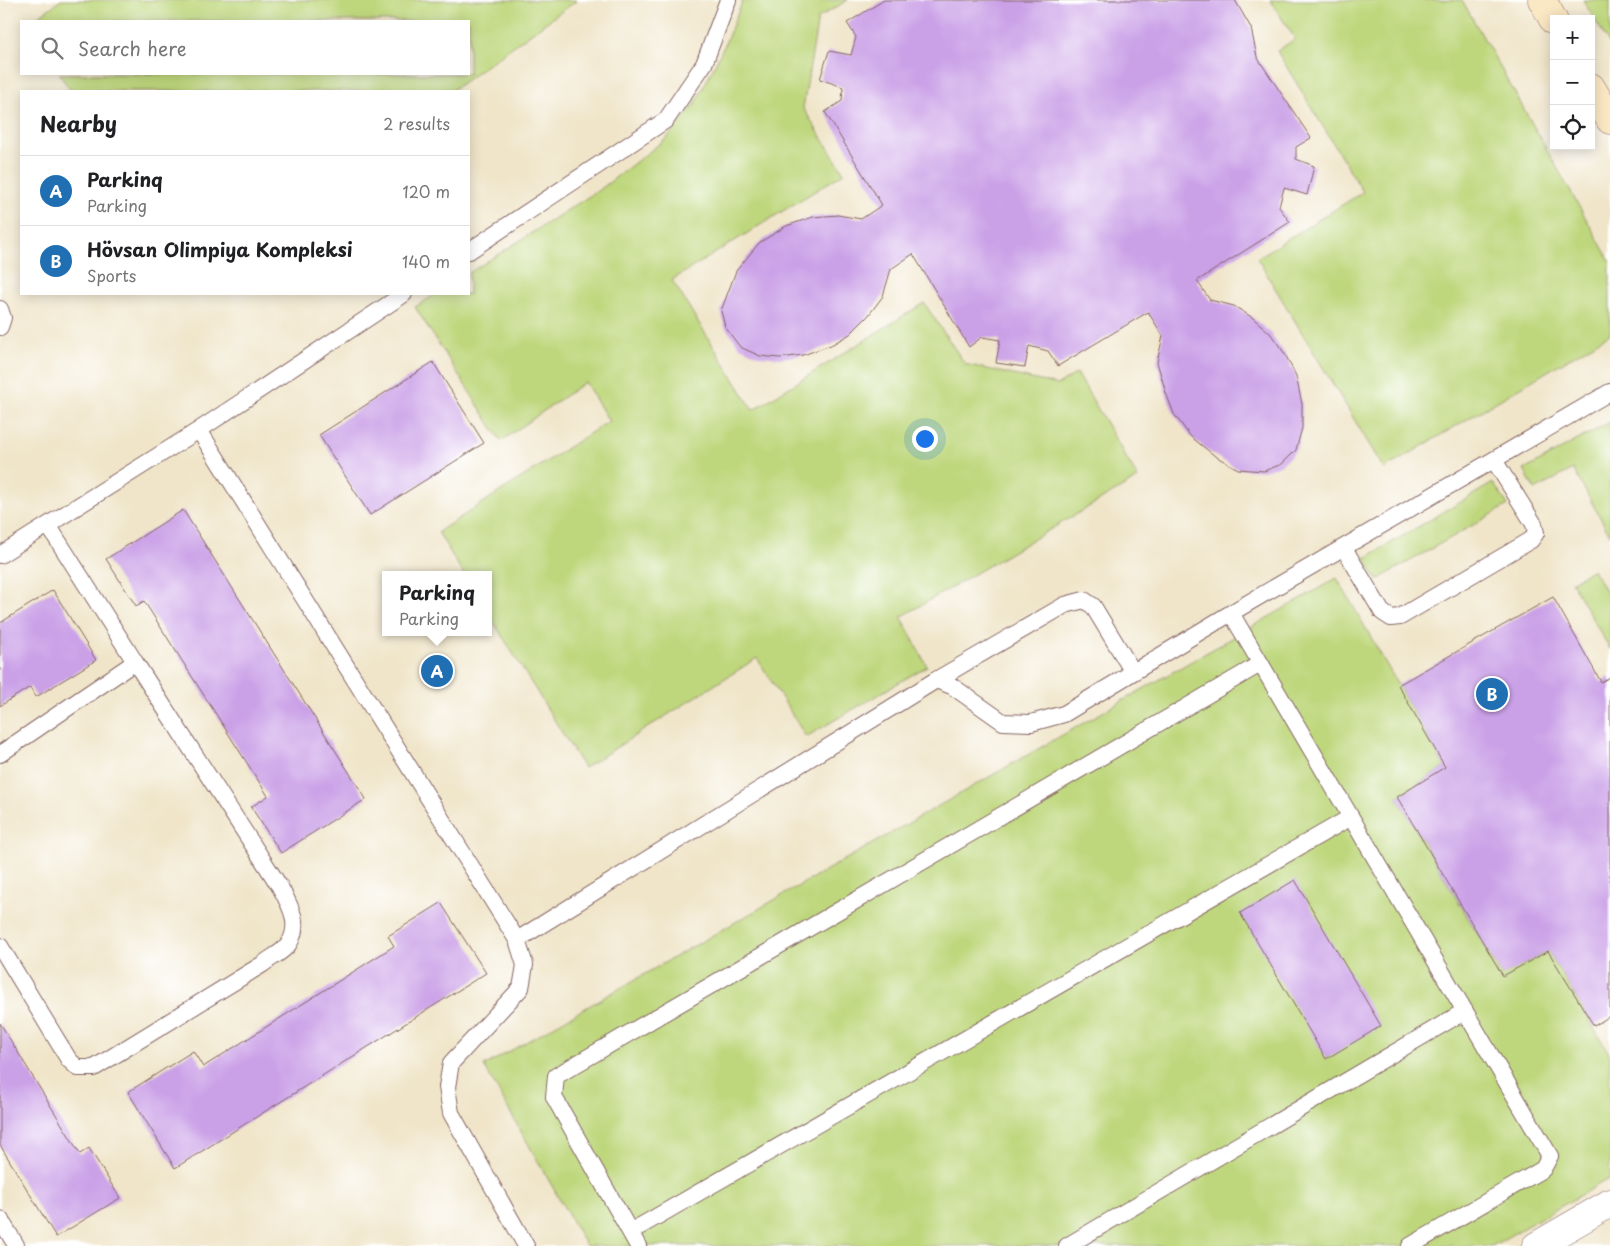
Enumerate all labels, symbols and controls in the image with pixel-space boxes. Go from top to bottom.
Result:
map controls [1550,15,1595,150]
button: + [1550,15,1595,60]
search box [20,20,470,75]
icon: search [38,34,66,62]
text: Search here [78,34,187,62]
button: − [1550,60,1595,105]
button: locate [1550,105,1595,150]
text: Nearby [40,107,117,139]
text: 2 results [383,111,450,135]
text: Parkinq [87,165,163,193]
text: A [50,179,62,203]
text: 120 m [403,179,450,203]
text: Parking [87,193,147,217]
text: Hövsan Olimpiya Kompleksi [87,235,353,263]
text: B [51,249,61,273]
text: 140 m [402,249,450,273]
text: Sports [87,263,136,287]
your location [912,426,938,452]
popup [382,571,492,636]
text: Parkinq [399,578,475,606]
text: Parking [399,606,459,630]
pin: A [421,652,453,690]
pin: B [1476,675,1508,713]

